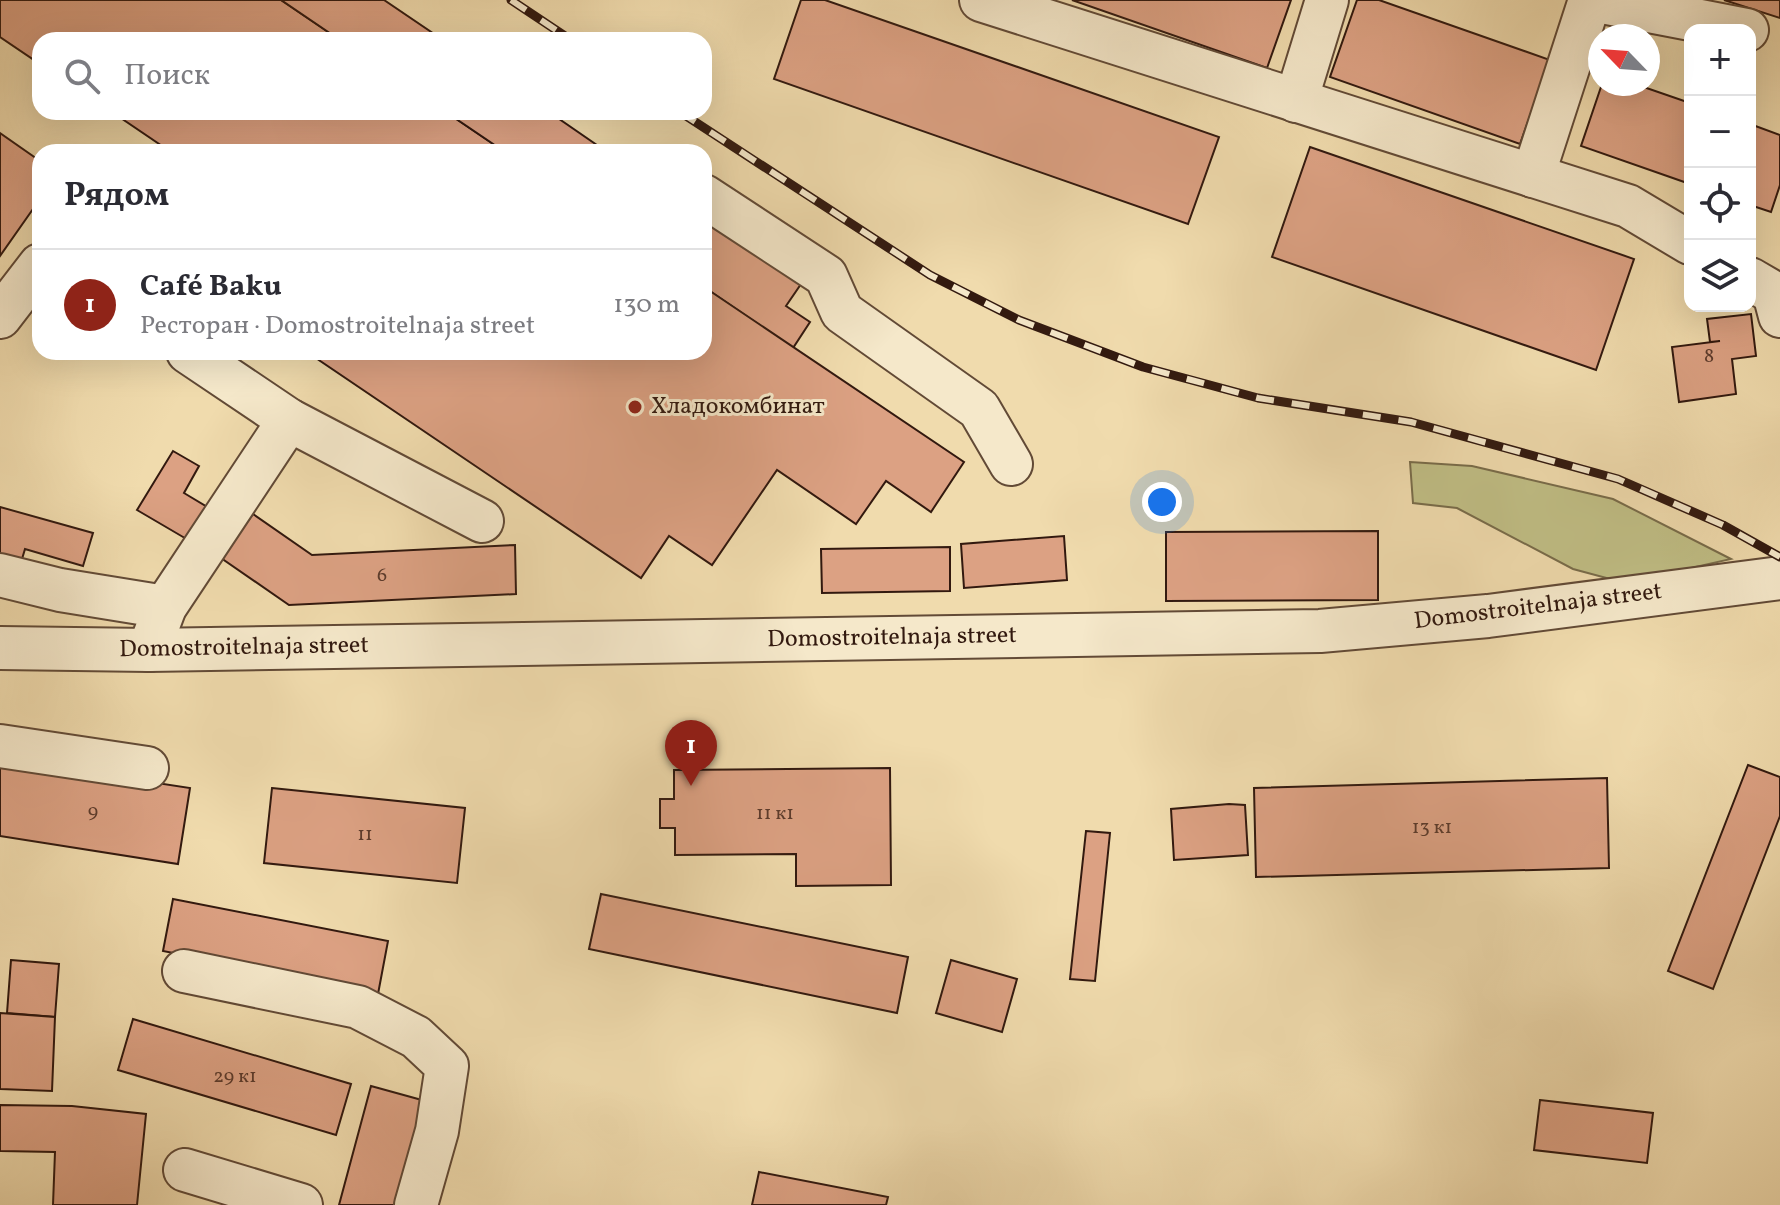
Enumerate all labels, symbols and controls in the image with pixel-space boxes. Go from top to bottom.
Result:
north arrow [1588,24,1660,96]
map controls [1684,24,1756,312]
button: + [1684,24,1756,96]
search box [32,32,712,120]
icon: search [60,54,104,98]
text: Поиск [124,55,210,97]
button: − [1684,96,1756,168]
button: locate [1684,168,1756,240]
text: Рядом [64,173,169,220]
button: layers [1684,240,1756,312]
text: Café Baku [140,266,282,308]
text: 1 [85,287,95,323]
text: 130 m [613,287,680,323]
text: Ресторан · Domostroitelnaja street [140,308,535,344]
house number: 8 [1704,343,1714,371]
place label: Хладокомбинат [651,390,825,424]
marker: Хладокомбинат [626,398,644,416]
your location [1142,482,1182,522]
house number: 6 [377,562,387,590]
street label: Domostroitelnaja street [1412,575,1664,639]
street label: Domostroitelnaja street [767,619,1017,657]
street label: Domostroitelnaja street [119,629,369,667]
pin: 1 [665,720,717,786]
house number: 9 [88,798,98,826]
house number: 11 к1 [756,800,794,828]
house number: 13 к1 [1412,814,1452,842]
house number: 11 [357,821,373,849]
house number: 29 к1 [213,1063,257,1091]

